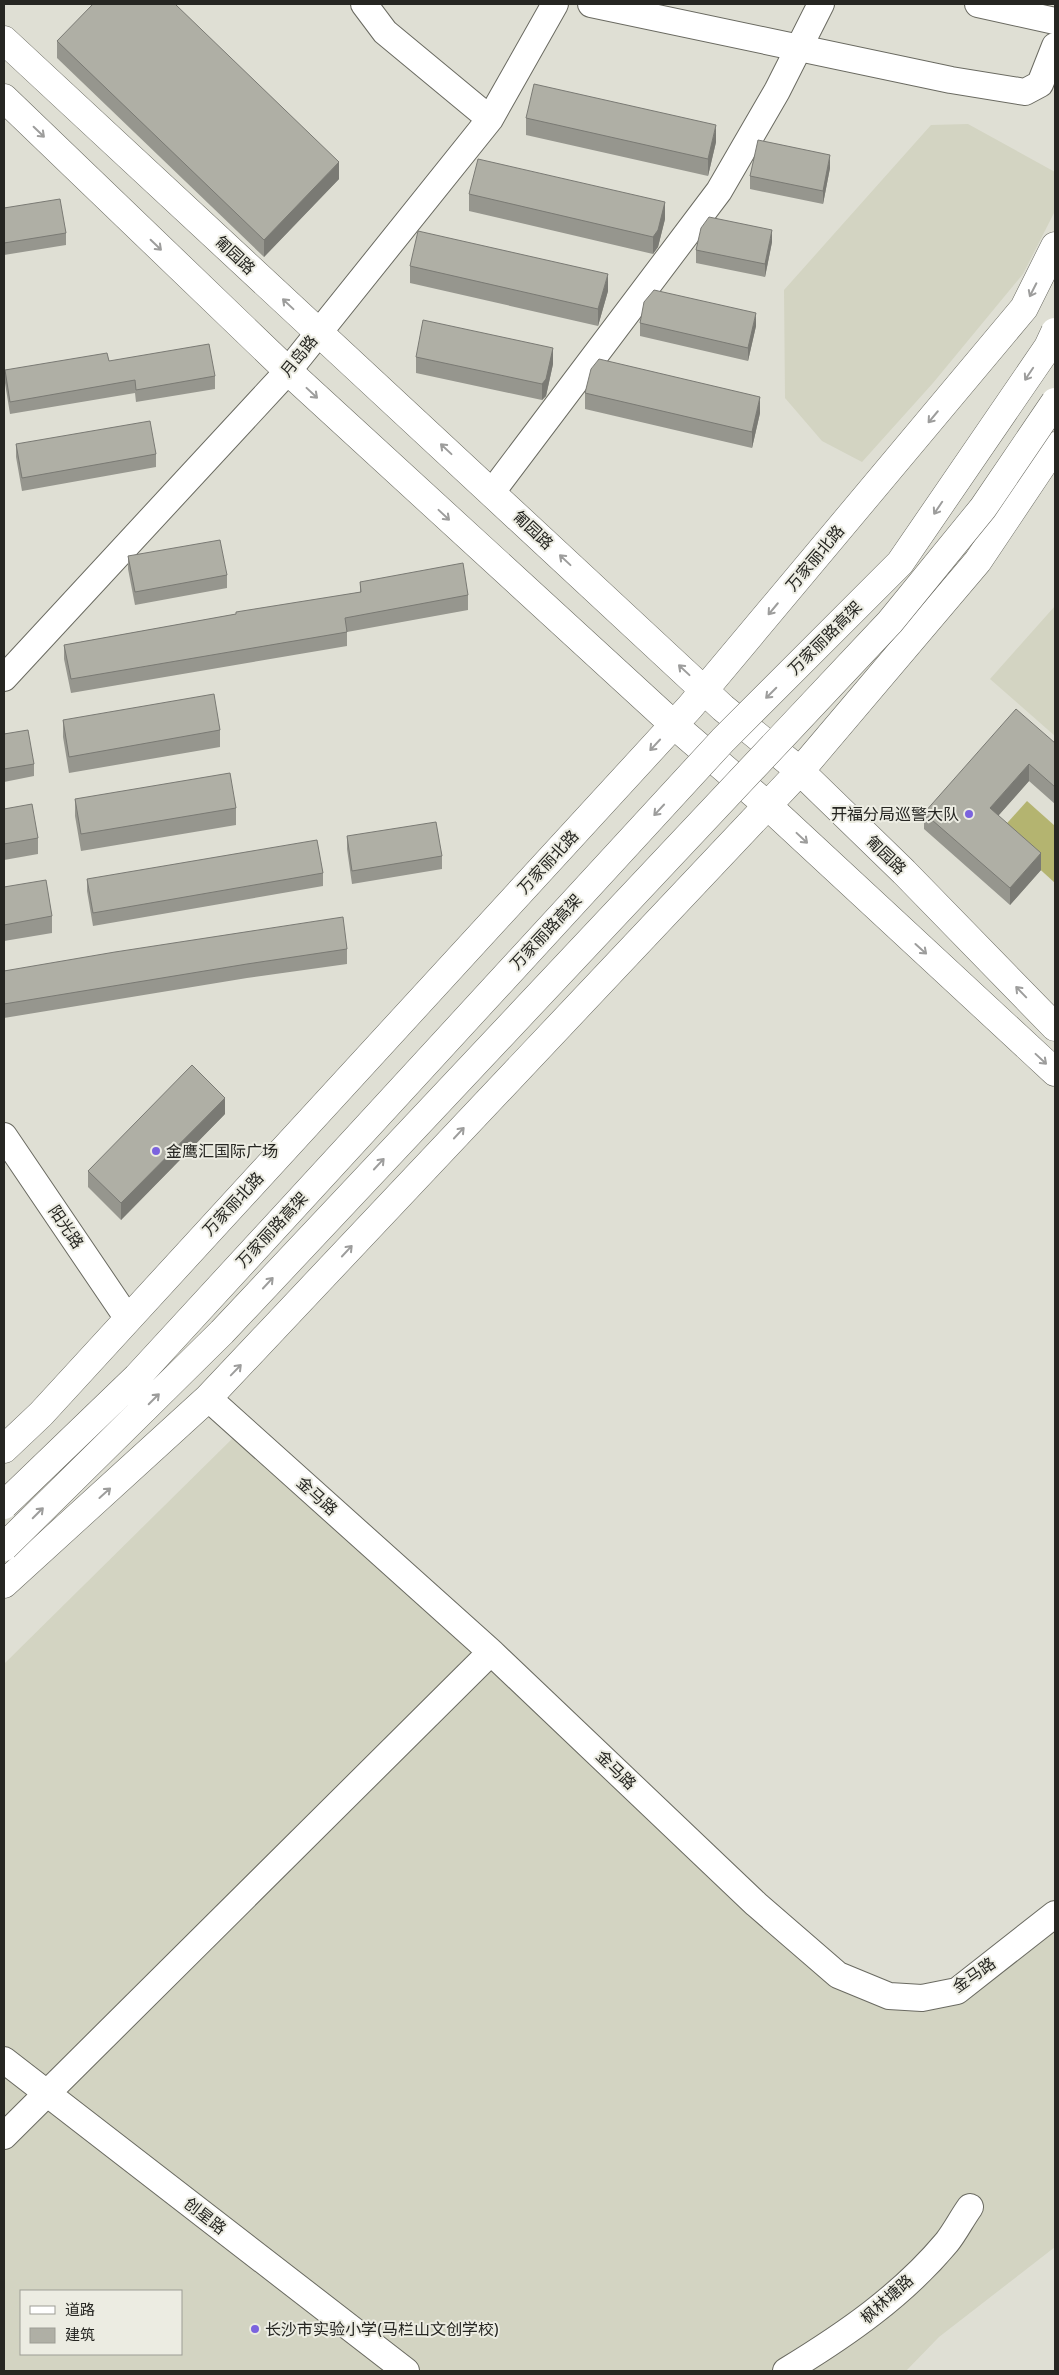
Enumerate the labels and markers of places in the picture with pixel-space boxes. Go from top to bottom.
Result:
place label: 开福分局巡警大队 [831,805,959,824]
marker: 开福分局巡警大队 [963,808,975,820]
place label: 金鹰汇国际广场 [166,1142,278,1161]
marker: 金鹰汇国际广场 [150,1145,162,1157]
place label: 长沙市实验小学(马栏山文创学校) [265,2320,499,2339]
marker: 长沙市实验小学(马栏山文创学校) [249,2323,261,2335]

